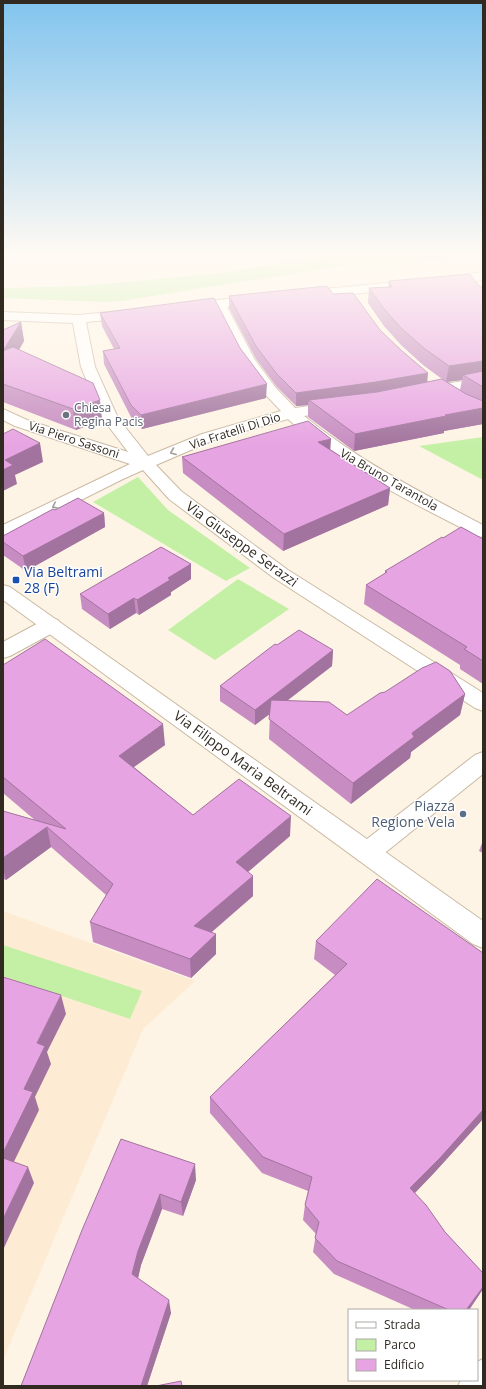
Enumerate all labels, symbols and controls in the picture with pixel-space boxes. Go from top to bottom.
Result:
place label: Chiesa Regina Pacis [74,399,143,430]
street label: Via Fratelli Di Dio [187,408,283,453]
marker: Chiesa Regina Pacis [61,410,71,420]
street label: Via Piero Sassoni [27,417,122,462]
street label: Via Bruno Tarantola [337,444,442,515]
one-way arrow [169,447,176,455]
street label: Via Giuseppe Serazzi [182,496,302,591]
one-way arrow [51,501,59,509]
place label: Via Beltrami 28 (F) [24,562,103,597]
marker: Via Beltrami 28 (F) [11,575,21,585]
street label: Via Filippo Maria Beltrami [170,706,316,819]
place label: Piazza Regione Vela [371,796,455,831]
marker: Piazza Regione Vela [458,809,468,819]
legend [348,1309,478,1381]
text: Strada [384,1316,420,1333]
text: Parco [384,1336,416,1353]
text: Edificio [384,1356,424,1373]

